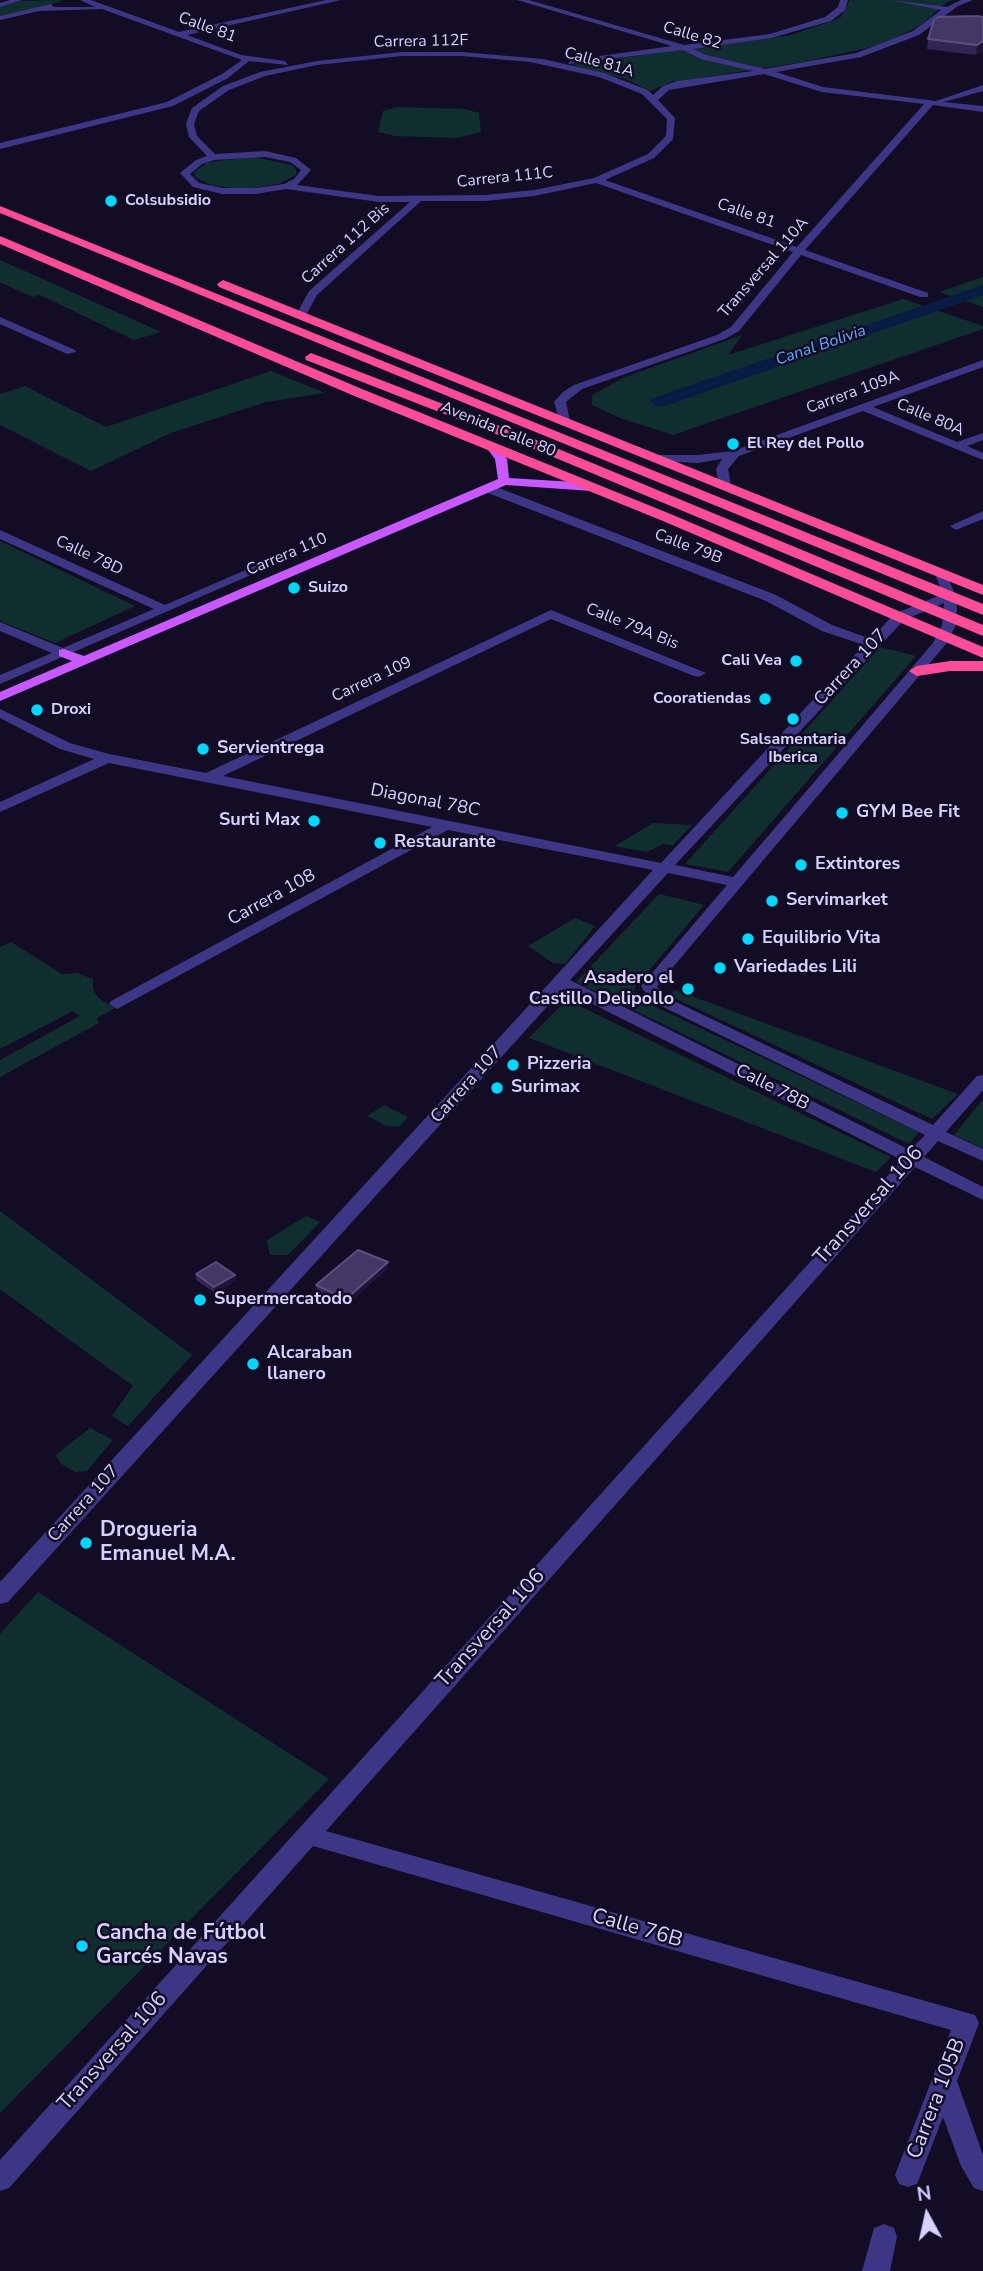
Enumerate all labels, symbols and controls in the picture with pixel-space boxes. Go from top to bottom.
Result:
street label: Calle 81 [175,9,239,47]
street label: Calle 82 [660,18,724,54]
street label: Carrera 112F [374,32,468,52]
street label: Calle 81A [562,44,636,82]
street label: Carrera 111C [456,163,554,193]
place label: Colsubsidio [125,191,211,211]
marker: Colsubsidio [103,193,119,209]
street label: Calle 81 [714,195,778,233]
street label: Carrera 112 Bis [298,199,394,289]
street label: Transversal 110A [715,214,813,322]
water label: Canal Bolivia [773,322,869,370]
street label: Carrera 109A [804,367,902,419]
street label: Calle 80A [893,395,967,441]
street label: Avenida Calle 80 [437,398,559,462]
place label: El Rey del Pollo [747,434,864,454]
marker: El Rey del Pollo [725,436,741,452]
street label: Calle 79B [651,525,725,569]
street label: Carrera 110 [244,529,330,581]
street label: Calle 78D [52,532,126,580]
place label: Suizo [308,578,348,598]
marker: Suizo [286,580,302,596]
street label: Calle 79A Bis [583,600,681,654]
street label: Carrera 107 [810,625,892,711]
place label: Cali Vea [721,651,782,671]
street label: Carrera 109 [329,653,415,707]
marker: Cali Vea [788,653,804,669]
place label: Cooratiendas [653,689,751,709]
marker: Cooratiendas [757,691,773,707]
place label: Droxi [51,700,91,720]
marker: Droxi [29,702,45,718]
marker: Salsamentaria Iberica [785,711,801,727]
place label: Salsamentaria Iberica [740,730,846,768]
place label: Servientrega [217,738,324,760]
marker: Servientrega [195,741,211,757]
street label: Diagonal 78C [368,780,482,822]
place label: GYM Bee Fit [856,802,960,824]
marker: GYM Bee Fit [834,805,850,821]
place label: Surti Max [219,810,300,832]
marker: Surti Max [306,813,322,829]
place label: Restaurante [394,832,496,854]
marker: Restaurante [372,835,388,851]
place label: Extintores [815,854,900,876]
marker: Extintores [793,857,809,873]
street label: Carrera 108 [225,865,319,931]
place label: Servimarket [786,890,888,912]
marker: Servimarket [764,893,780,909]
place label: Equilibrio Vita [762,928,881,950]
marker: Equilibrio Vita [740,931,756,947]
place label: Variedades Lili [734,957,857,979]
marker: Variedades Lili [712,960,728,976]
place label: Asadero el Castillo Delipollo [529,968,674,1010]
marker: Asadero el Castillo Delipollo [680,981,696,997]
street label: Carrera 107 [427,1042,507,1128]
place label: Pizzeria [527,1054,591,1076]
marker: Pizzeria [505,1057,521,1073]
street label: Calle 78B [732,1060,812,1116]
place label: Surimax [511,1077,580,1099]
marker: Surimax [489,1080,505,1096]
street label: Transversal 106 [809,1141,929,1271]
place label: Supermercatodo [214,1289,352,1311]
marker: Supermercatodo [192,1292,208,1308]
place label: Alcaraban llanero [267,1343,352,1386]
marker: Alcaraban llanero [245,1356,261,1372]
street label: Carrera 107 [44,1461,124,1547]
place label: Drogueria Emanuel M.A. [100,1518,236,1568]
marker: Drogueria Emanuel M.A. [78,1535,94,1551]
street label: Transversal 106 [431,1564,551,1694]
street label: Calle 76B [589,1904,685,1954]
place label: Cancha de Fútbol Garcés Navas [96,1921,266,1971]
marker: Cancha de Fútbol Garcés Navas [74,1938,90,1954]
street label: Transversal 106 [53,1987,173,2117]
street label: Carrera 105B [902,2035,972,2163]
north arrow [892,2180,962,2250]
text: N [915,2180,933,2208]

